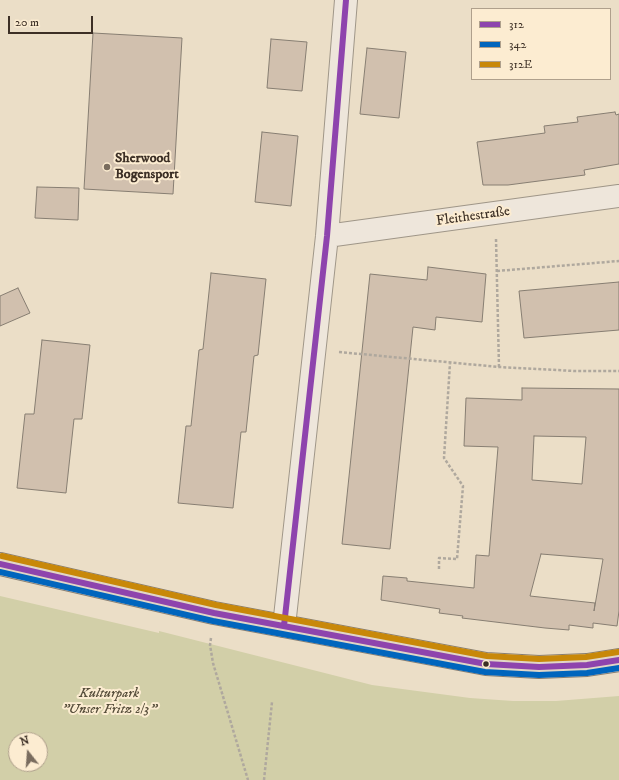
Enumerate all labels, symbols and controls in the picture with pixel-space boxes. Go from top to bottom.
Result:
scale bar [10,8,95,34]
legend [471,8,611,80]
text: 20 m [15,15,39,30]
text: 312 [509,17,524,32]
text: 342 [509,37,526,52]
text: 312E [509,57,532,72]
place label: Sherwood Bogensport [115,151,179,184]
marker: Sherwood Bogensport [102,162,112,172]
street label: Fleithestraße [435,204,511,230]
unlabelled marker [481,659,491,669]
park label: Kulturpark "Unser Fritz 2/3" [62,686,156,718]
north arrow [8,732,48,772]
text: N [18,733,31,749]

